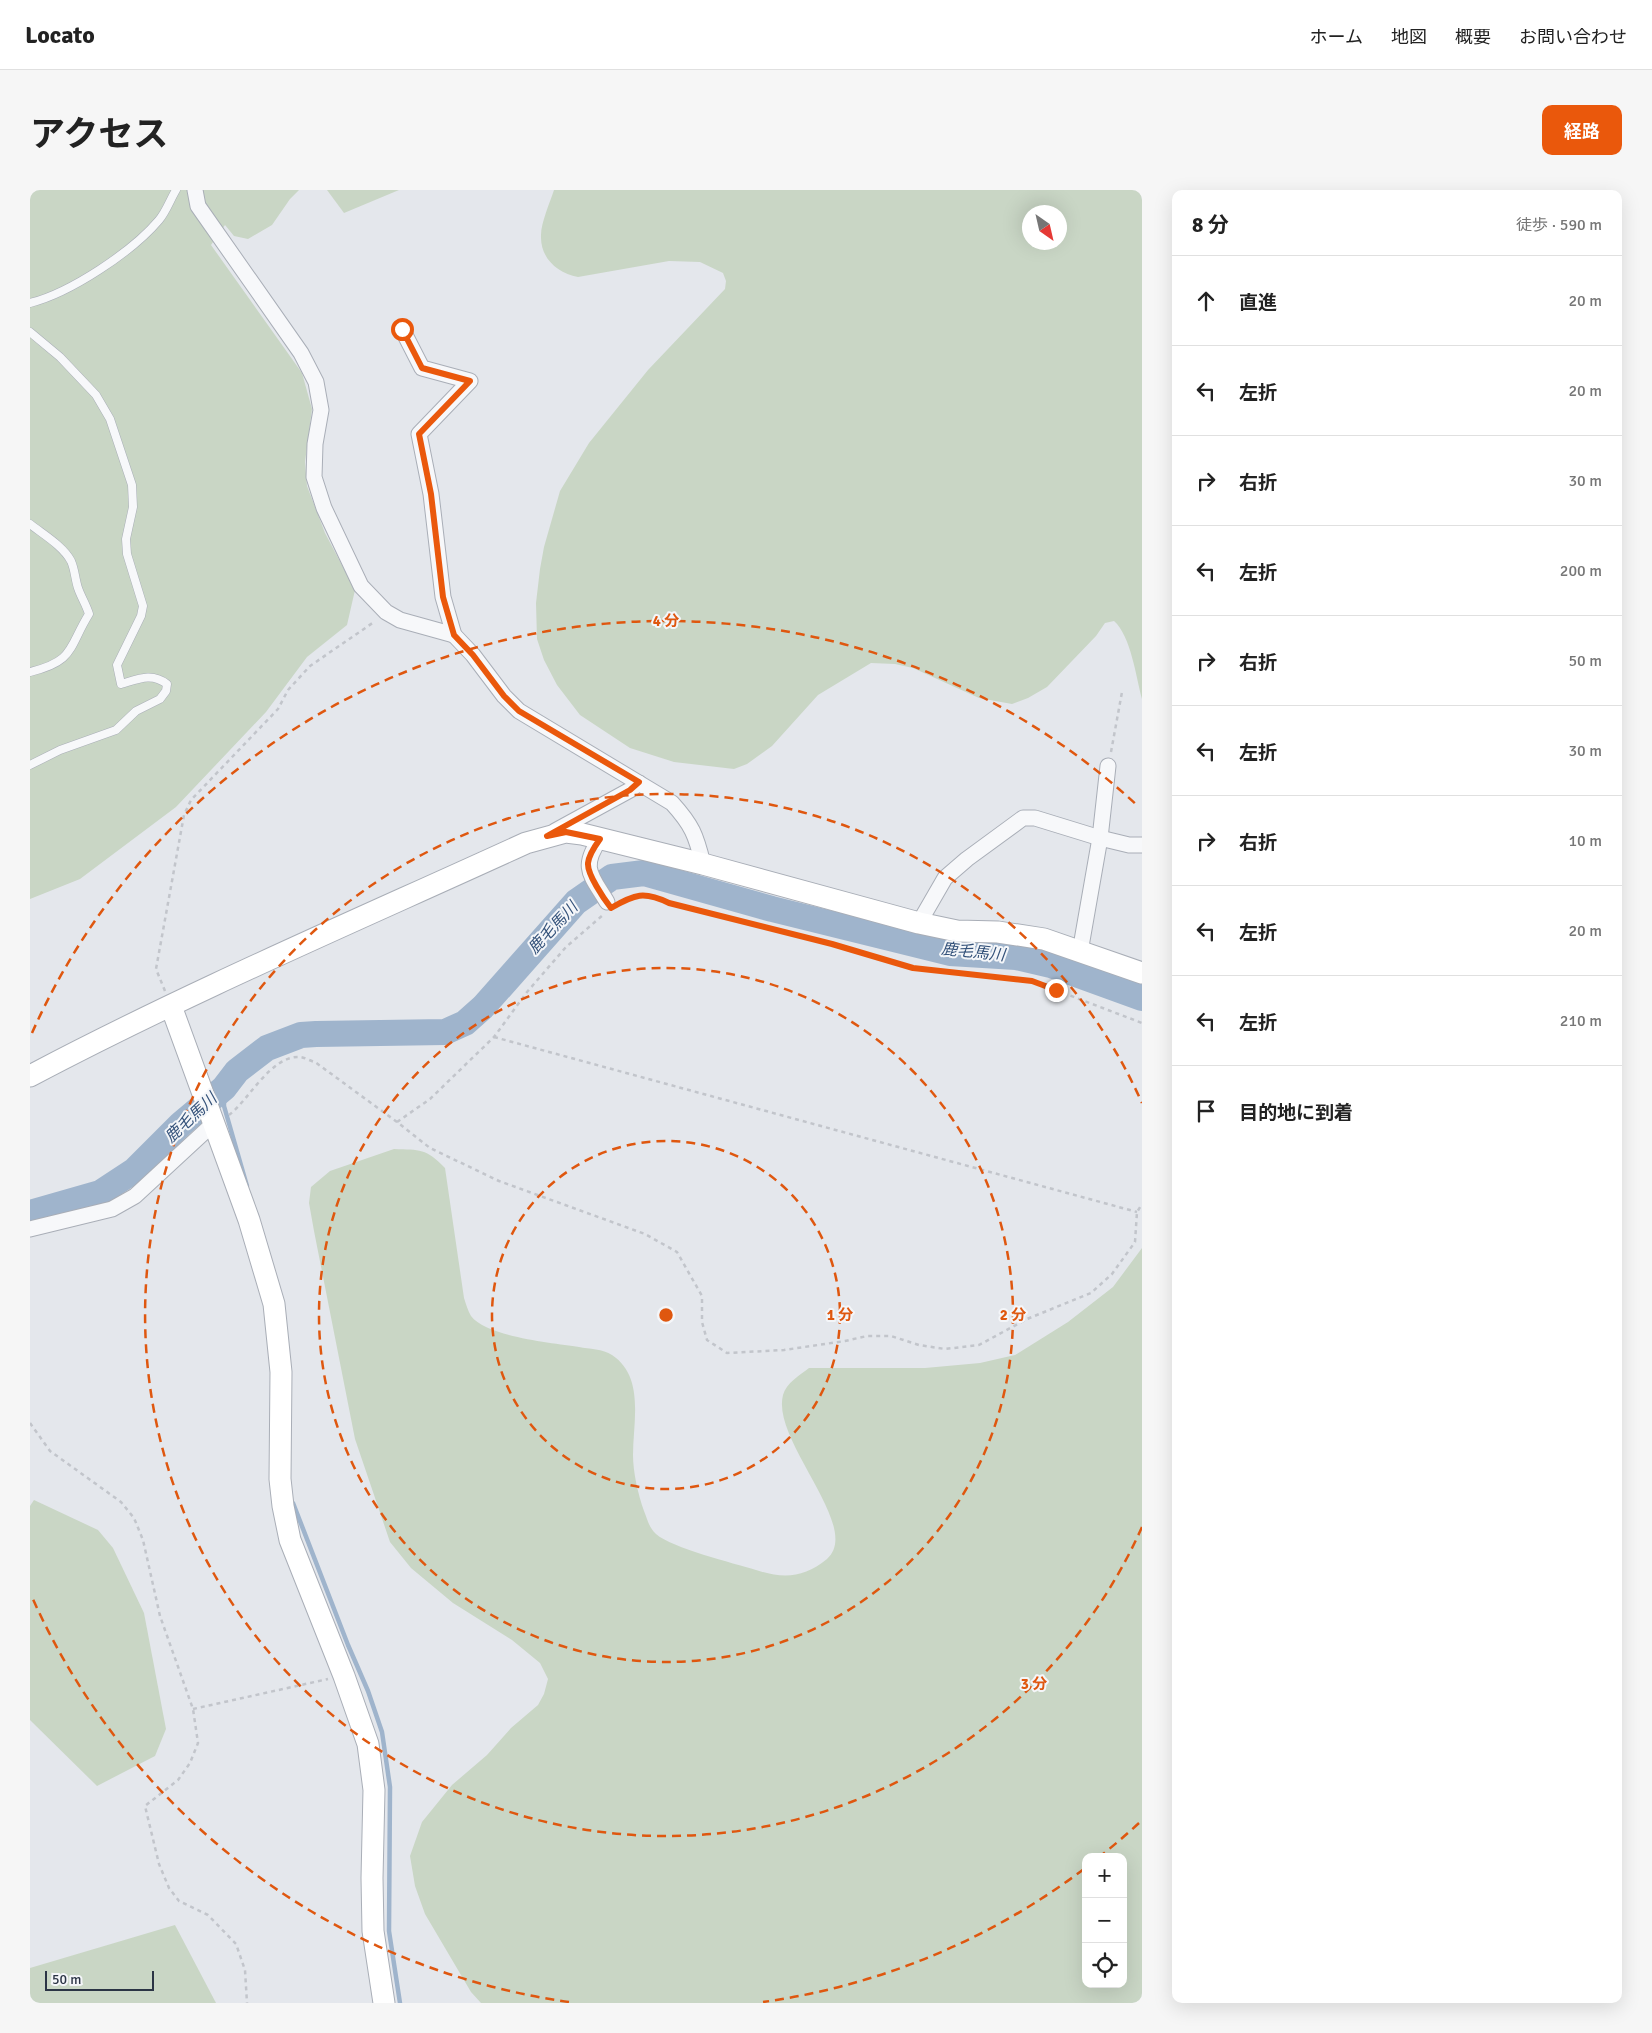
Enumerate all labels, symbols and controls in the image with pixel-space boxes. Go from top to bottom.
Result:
text: Locato [25,20,95,50]
text: ホーム [1310,26,1363,48]
text: 地図 [1391,26,1427,48]
text: 概要 [1455,26,1491,48]
text: お問い合わせ [1519,26,1627,48]
button: 経路 [1542,105,1622,155]
text: アクセス [30,113,168,156]
north arrow [1022,205,1067,250]
text: 8 分 [1192,212,1229,238]
text: 徒歩 · 590 m [1516,215,1602,235]
icon: ahead [1192,287,1220,315]
text: 直進 [1239,291,1277,315]
text: 20 m [1568,291,1602,311]
route start [391,318,414,341]
icon: left [1192,377,1220,405]
text: 左折 [1239,381,1277,405]
text: 20 m [1568,381,1602,401]
icon: right [1192,467,1220,495]
text: 右折 [1239,471,1277,495]
text: 30 m [1568,471,1602,491]
icon: left [1192,557,1220,585]
text: 左折 [1239,561,1277,585]
text: 200 m [1560,561,1602,581]
text: 4 分 [653,612,679,630]
icon: right [1192,647,1220,675]
text: 右折 [1239,651,1277,675]
text: 50 m [1568,651,1602,671]
icon: left [1192,737,1220,765]
text: 左折 [1239,741,1277,765]
text: 30 m [1568,741,1602,761]
icon: right [1192,827,1220,855]
text: 右折 [1239,831,1277,855]
text: 10 m [1568,831,1602,851]
water label: 鹿毛馬川 [524,896,583,958]
icon: left [1192,917,1220,945]
text: 左折 [1239,921,1277,945]
text: 20 m [1568,921,1602,941]
water label: 鹿毛馬川 [940,939,1008,965]
route end [1045,979,1068,1002]
icon: left [1192,1007,1220,1035]
text: 左折 [1239,1011,1277,1035]
text: 210 m [1560,1011,1602,1031]
water label: 鹿毛馬川 [161,1088,223,1147]
icon: arrive [1192,1097,1220,1125]
text: 目的地に到着 [1239,1101,1353,1125]
centre of rings [657,1306,675,1324]
text: 1 分 [827,1306,853,1324]
text: 2 分 [1000,1306,1026,1324]
text: 3 分 [1021,1675,1047,1693]
map controls [1082,1853,1127,1988]
button: + [1082,1853,1127,1898]
button: − [1082,1898,1127,1943]
button: locate [1082,1943,1127,1988]
scale bar [45,1968,154,1991]
text: 50 m [52,1971,81,1988]

